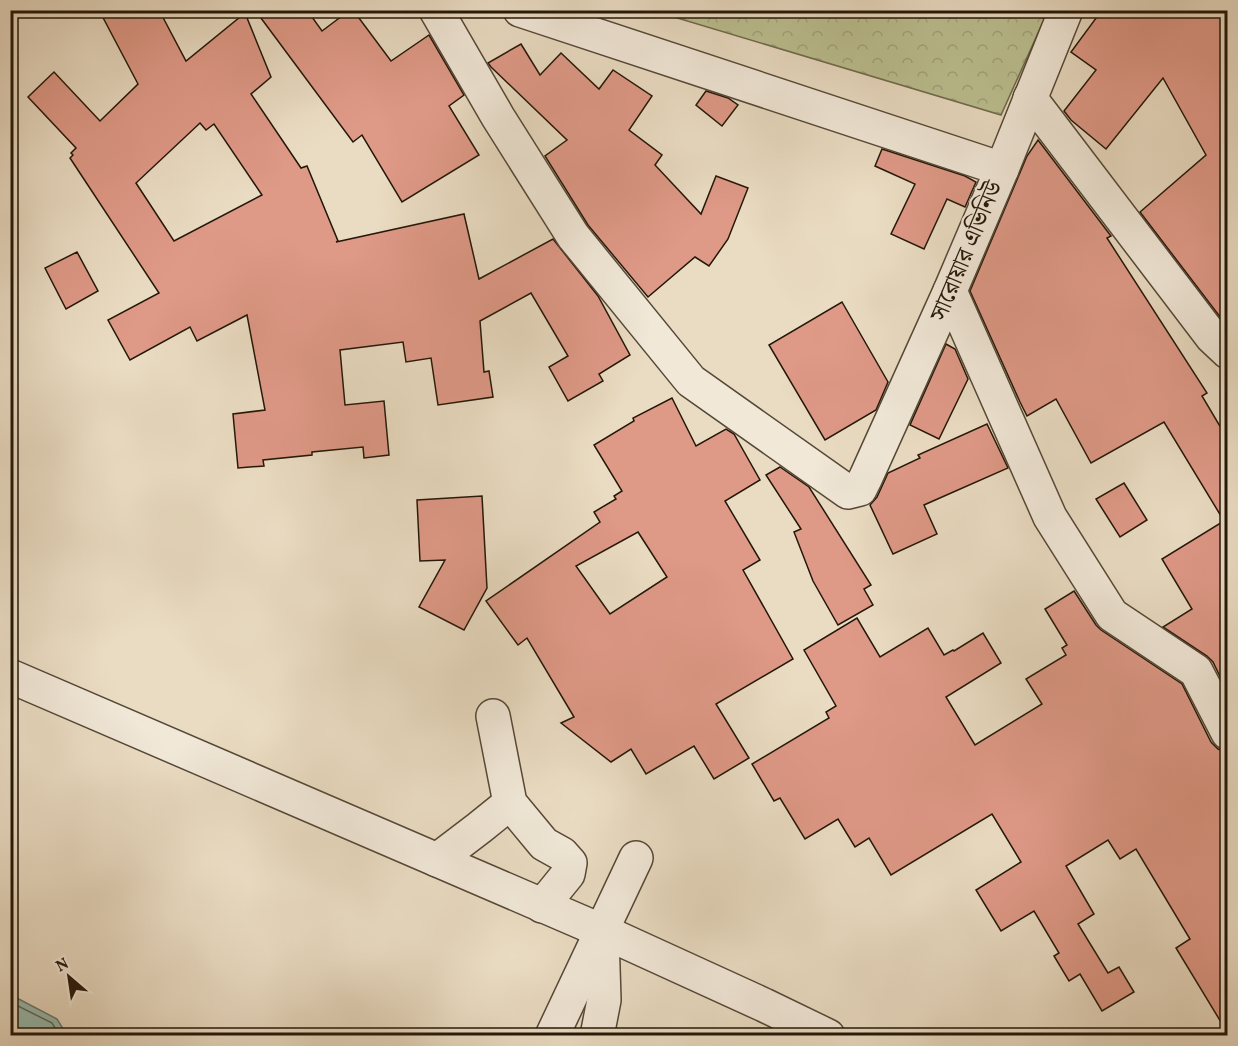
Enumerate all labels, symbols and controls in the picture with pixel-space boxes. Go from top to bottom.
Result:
street label: সারোয়ার এভিনিউ [923,175,1013,328]
north arrow [39,947,99,1007]
text: N [52,953,73,978]

